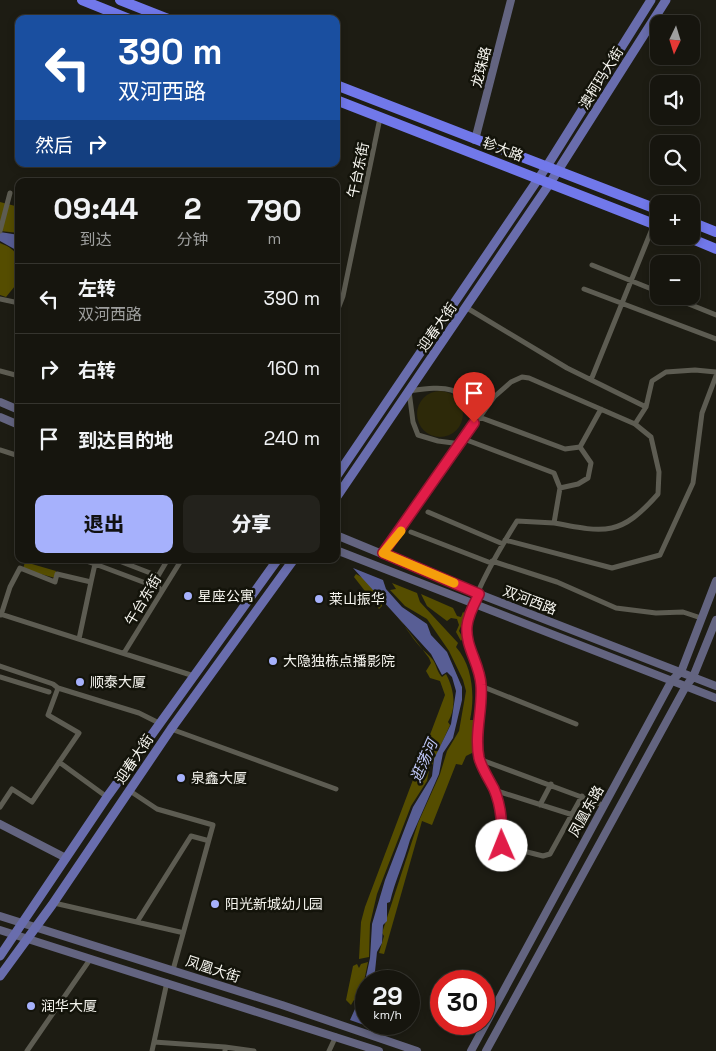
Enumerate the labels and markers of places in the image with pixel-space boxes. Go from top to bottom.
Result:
pin [453,372,495,423]
place label: 星座公寓 [198,587,254,605]
marker: 星座公寓 [182,590,194,602]
place label: 莱山振华 [329,590,385,608]
marker: 莱山振华 [313,593,325,605]
place label: 大隐独栋点播影院 [283,652,395,670]
marker: 大隐独栋点播影院 [267,655,279,667]
place label: 顺泰大厦 [90,673,146,691]
marker: 顺泰大厦 [74,676,86,688]
place label: 泉鑫大厦 [191,769,247,787]
marker: 泉鑫大厦 [175,772,187,784]
place label: 阳光新城幼儿园 [225,895,323,913]
marker: 阳光新城幼儿园 [209,898,221,910]
place label: 润华大厦 [41,997,97,1015]
marker: 润华大厦 [25,1000,37,1012]

